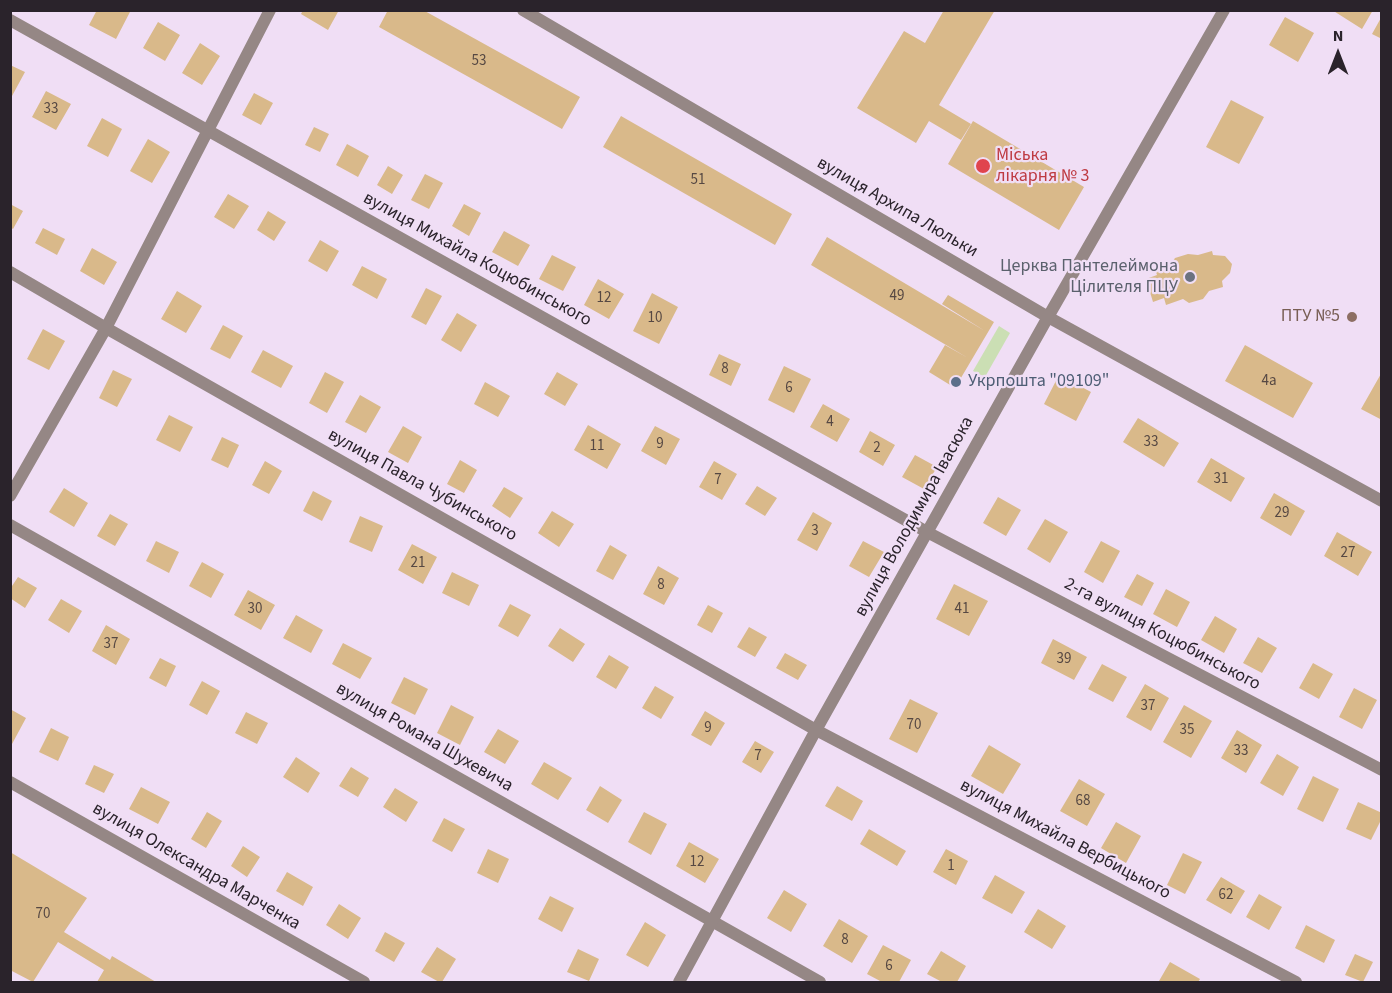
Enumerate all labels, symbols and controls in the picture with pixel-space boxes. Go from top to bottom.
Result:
north arrow [1308,24,1368,84]
text: N [1333,25,1343,47]
house number: 53 [472,53,486,71]
house number: 33 [44,101,58,119]
place label: Міська лікарня № 3 [996,145,1089,188]
street label: вулиця Архипа Люльки [813,153,981,263]
marker: Міська лікарня № 3 [974,157,992,175]
house number: 51 [691,172,705,190]
street label: вулиця Михайла Коцюбинського [359,188,595,332]
place label: Церква Пантелеймона Цілителя ПЦУ [1000,256,1178,298]
marker: Церква Пантелеймона Цілителя ПЦУ [1183,270,1197,284]
house number: 49 [890,288,904,306]
house number: 12 [597,290,611,308]
place label: ПТУ №5 [1281,306,1340,328]
house number: 10 [648,310,662,328]
marker: ПТУ №5 [1345,310,1359,324]
house number: 8 [721,361,729,379]
place label: Укрпошта "09109" [968,371,1109,393]
house number: 4а [1261,373,1277,391]
marker: Укрпошта "09109" [949,375,963,389]
house number: 6 [785,380,793,398]
street label: вулиця Володимира Івасюка [851,413,979,621]
house number: 4 [826,414,834,432]
street label: вулиця Павла Чубинського [324,425,520,547]
house number: 33 [1144,434,1158,452]
house number: 9 [656,436,664,454]
house number: 11 [590,438,604,456]
house number: 2 [873,440,881,458]
house number: 31 [1214,471,1228,489]
house number: 7 [714,472,722,490]
house number: 29 [1275,505,1289,523]
house number: 3 [811,523,819,541]
house number: 27 [1341,545,1355,563]
house number: 21 [411,555,425,573]
street label: 2-га вулиця Коцюбинського [1060,574,1264,696]
house number: 8 [657,577,665,595]
house number: 30 [248,601,262,619]
house number: 41 [955,601,969,619]
house number: 37 [104,636,118,654]
house number: 39 [1057,651,1071,669]
street label: вулиця Романа Шухевича [332,678,516,798]
house number: 37 [1141,698,1155,716]
house number: 70 [907,717,921,735]
house number: 9 [704,720,712,738]
house number: 35 [1180,722,1194,740]
house number: 33 [1234,743,1248,761]
house number: 7 [754,748,762,766]
street label: вулиця Михайла Вербицького [956,775,1174,905]
house number: 68 [1076,793,1090,811]
street label: вулиця Олександра Марченка [88,799,304,935]
house number: 12 [690,854,704,872]
house number: 1 [947,858,955,876]
house number: 62 [1219,887,1233,905]
house number: 70 [36,906,50,924]
house number: 8 [841,932,849,950]
house number: 6 [885,958,893,976]

